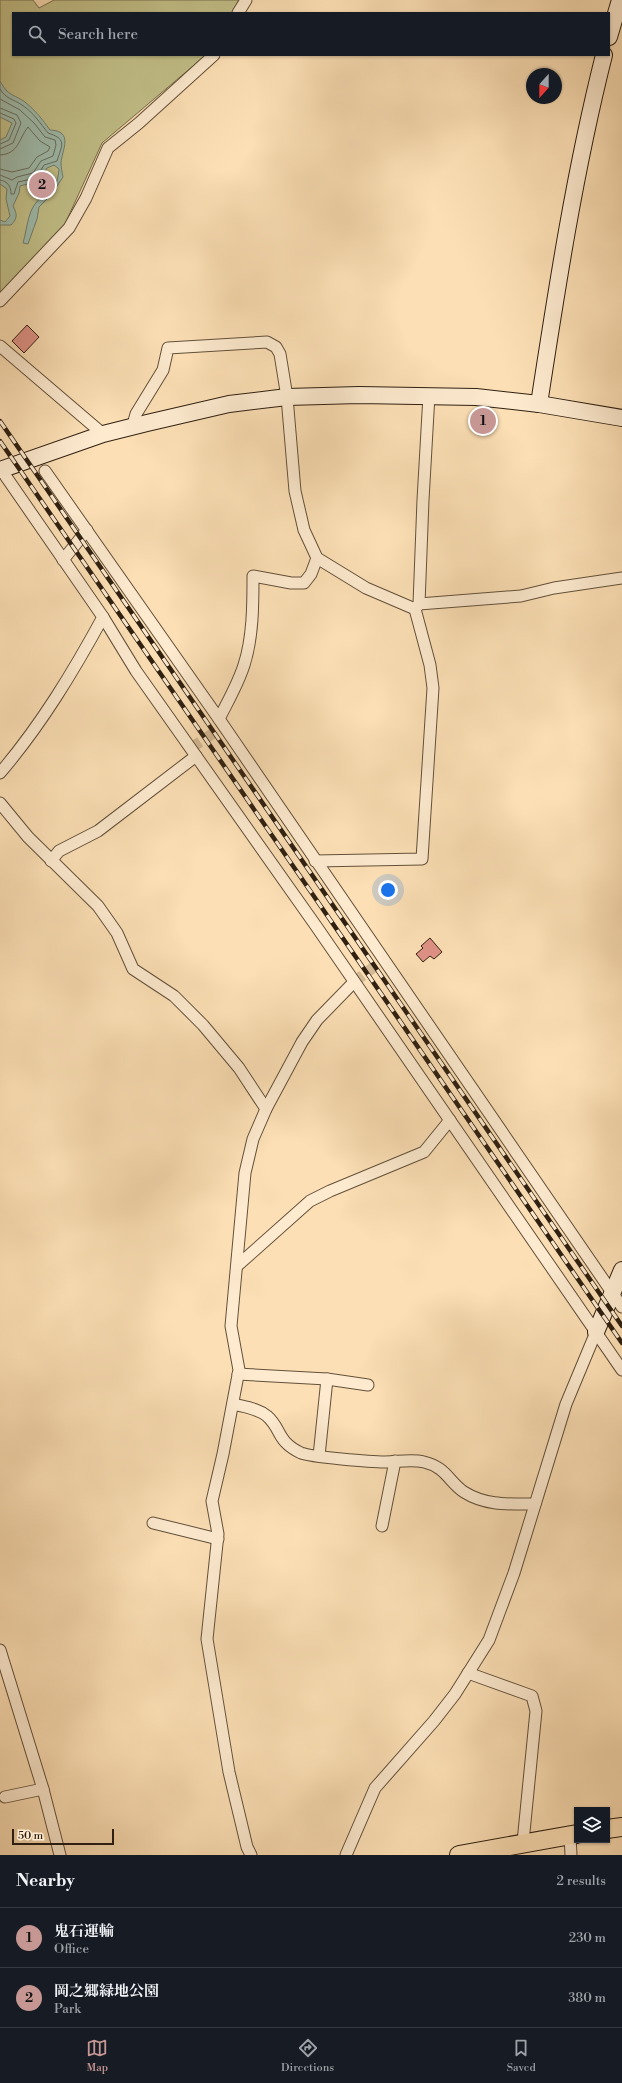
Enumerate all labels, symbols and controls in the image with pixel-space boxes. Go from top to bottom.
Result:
search box [12,12,610,56]
icon: search [26,23,48,45]
text: Search here [58,25,138,44]
north arrow [526,68,562,104]
pin: 2 [29,170,55,200]
pin: 1 [470,406,496,436]
your location [378,880,398,900]
map controls [574,1807,610,1843]
button: layers [574,1807,610,1843]
scale bar [12,1827,114,1846]
text: 50 m [18,1829,43,1843]
text: Nearby [16,1870,75,1892]
text: 2 results [557,1873,606,1889]
text: 鬼石運輸 [54,1922,114,1941]
text: 1 [26,1930,32,1946]
text: 230 m [569,1930,606,1946]
text: Office [54,1941,89,1957]
text: 岡之郷緑地公園 [54,1982,159,2001]
text: 2 [25,1990,33,2006]
text: 380 m [568,1990,606,2006]
text: Park [54,2001,81,2017]
tab: Map [86,2037,108,2075]
tab: Directions [281,2037,334,2075]
tab: Saved [507,2037,536,2075]

